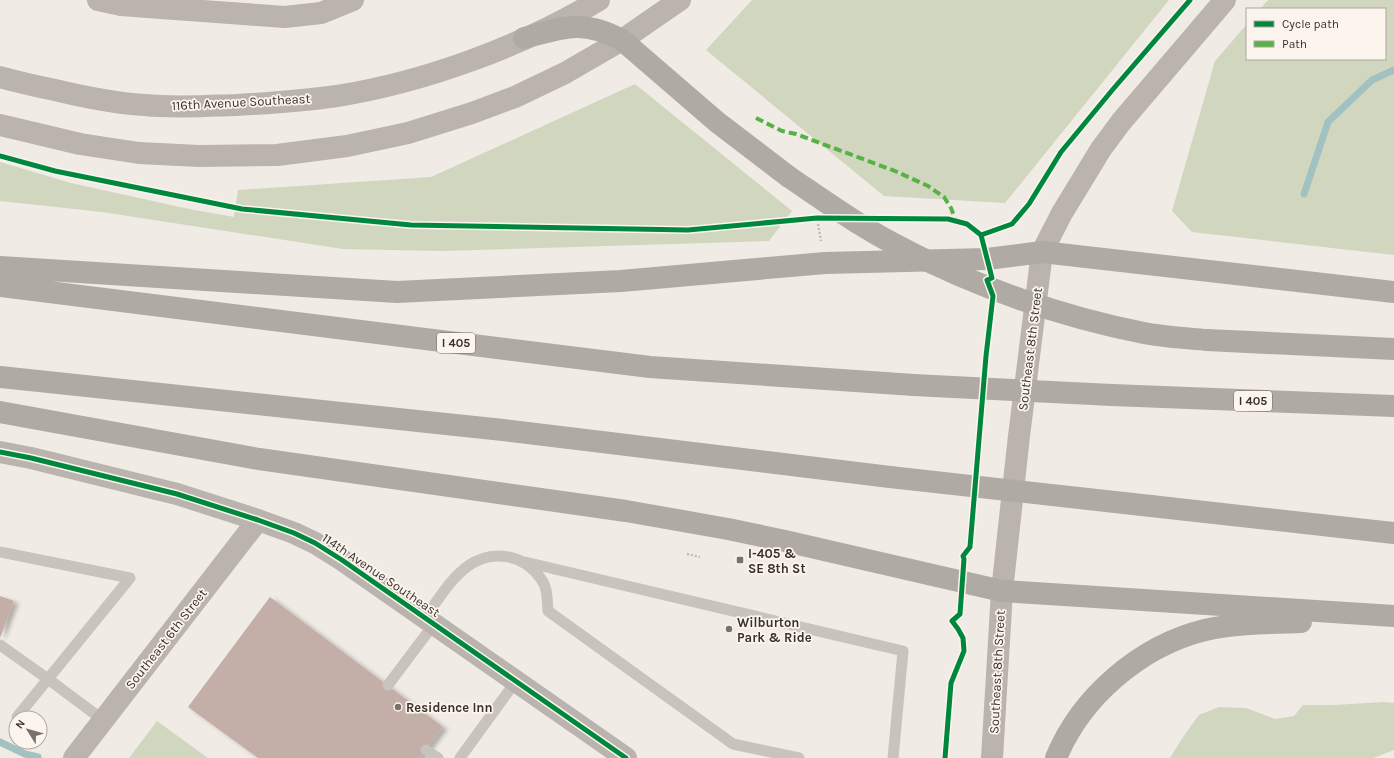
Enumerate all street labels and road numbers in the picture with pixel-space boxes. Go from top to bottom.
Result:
street label: 116th Avenue Southeast [171,91,311,113]
street label: Southeast 8th Street [1015,287,1045,411]
road number: I 405 [437,333,475,353]
road number: I 405 [1234,391,1272,411]
street label: 114th Avenue Southeast [319,530,443,620]
street label: Southeast 6th Street [122,586,210,692]
street label: Southeast 8th Street [986,610,1008,734]

